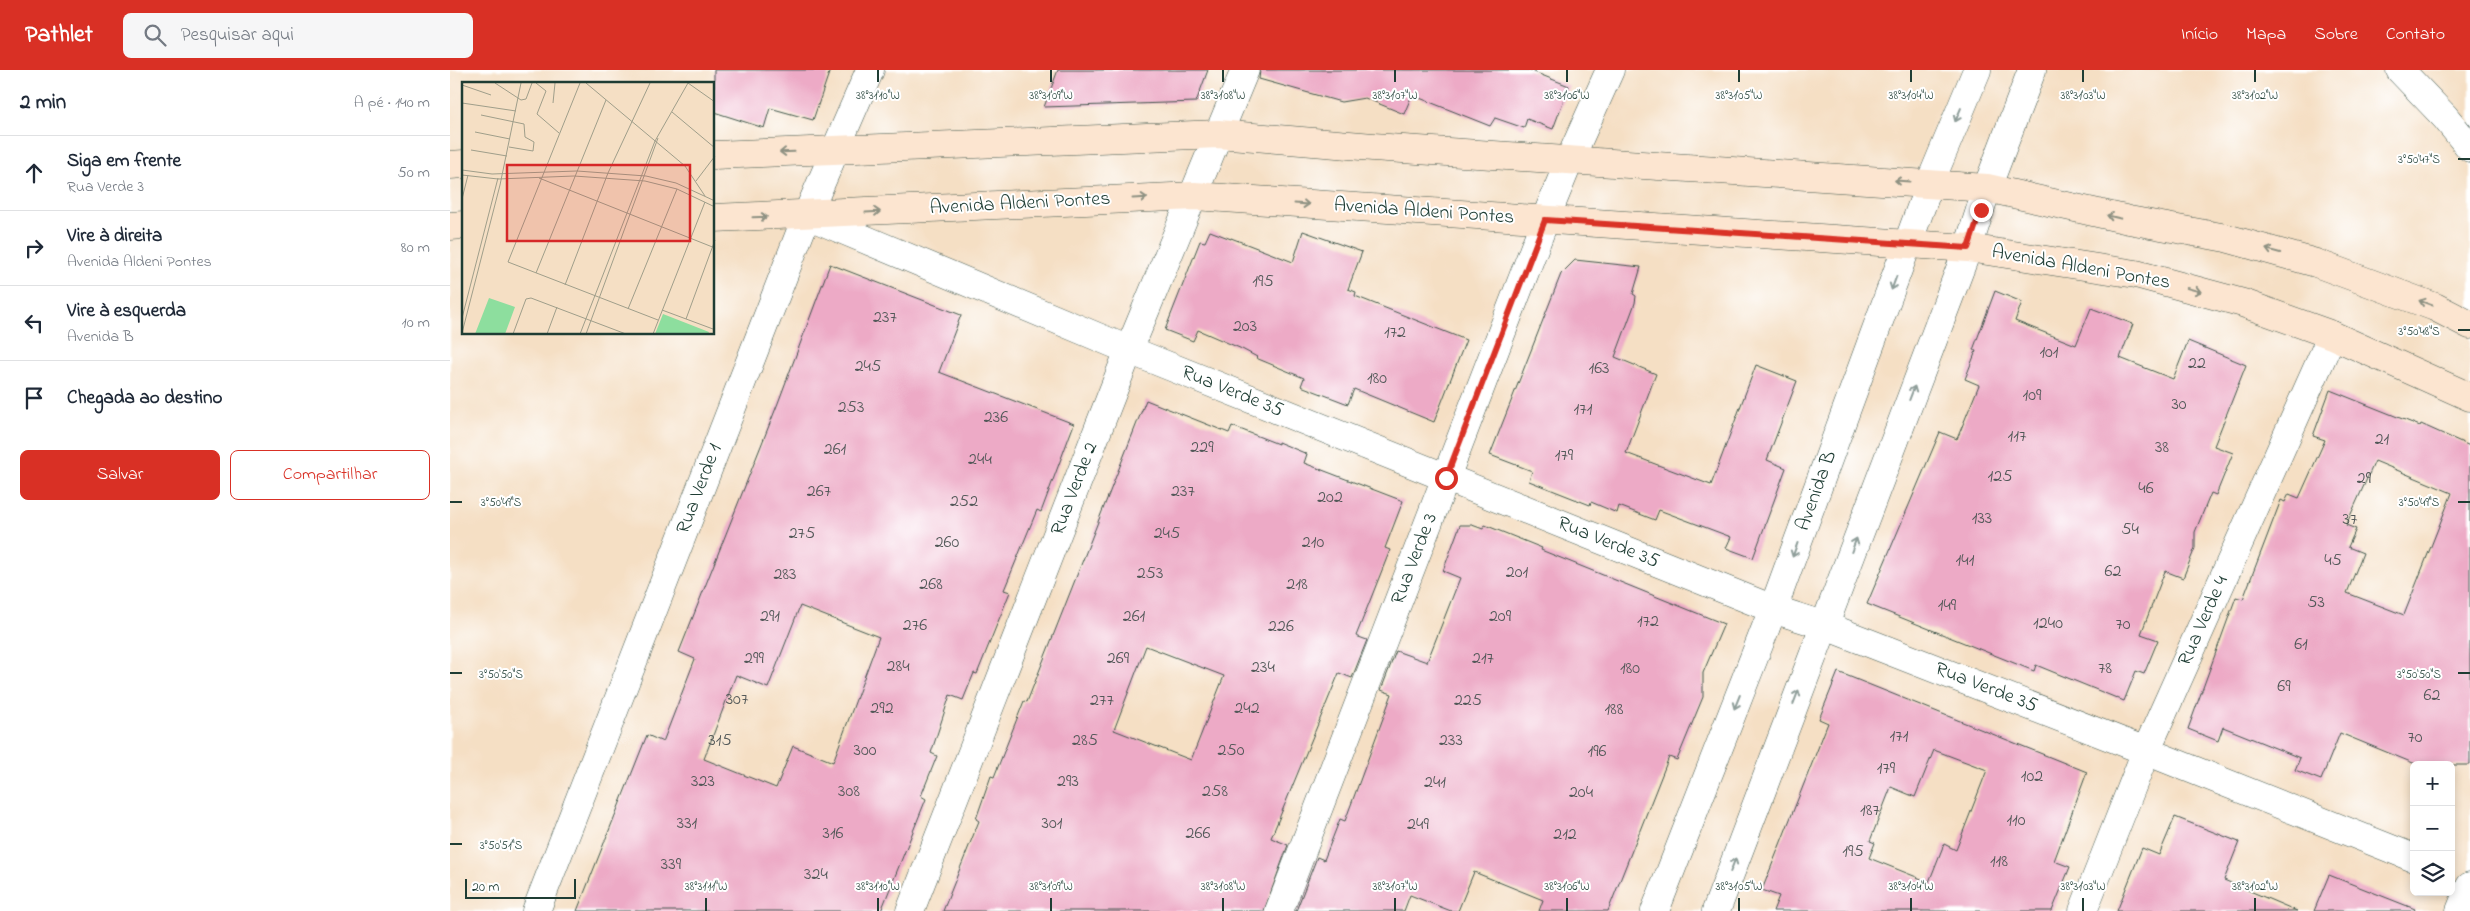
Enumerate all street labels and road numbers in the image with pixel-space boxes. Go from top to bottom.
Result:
street label: Avenida Aldeni Pontes [929,185,1111,223]
street label: Avenida Aldeni Pontes [1333,191,1515,233]
street label: Avenida Aldeni Pontes [1989,238,2173,298]
street label: Rua Verde 35 [1177,358,1287,426]
street label: Rua Verde 2 [1044,438,1106,540]
street label: Rua Verde 1 [670,440,730,538]
street label: Avenida B [1789,447,1845,535]
street label: Rua Verde 3 [1384,509,1446,609]
street label: Rua Verde 35 [1553,509,1663,577]
street label: Rua Verde 4 [2171,571,2237,671]
street label: Rua Verde 35 [1931,655,2041,721]

